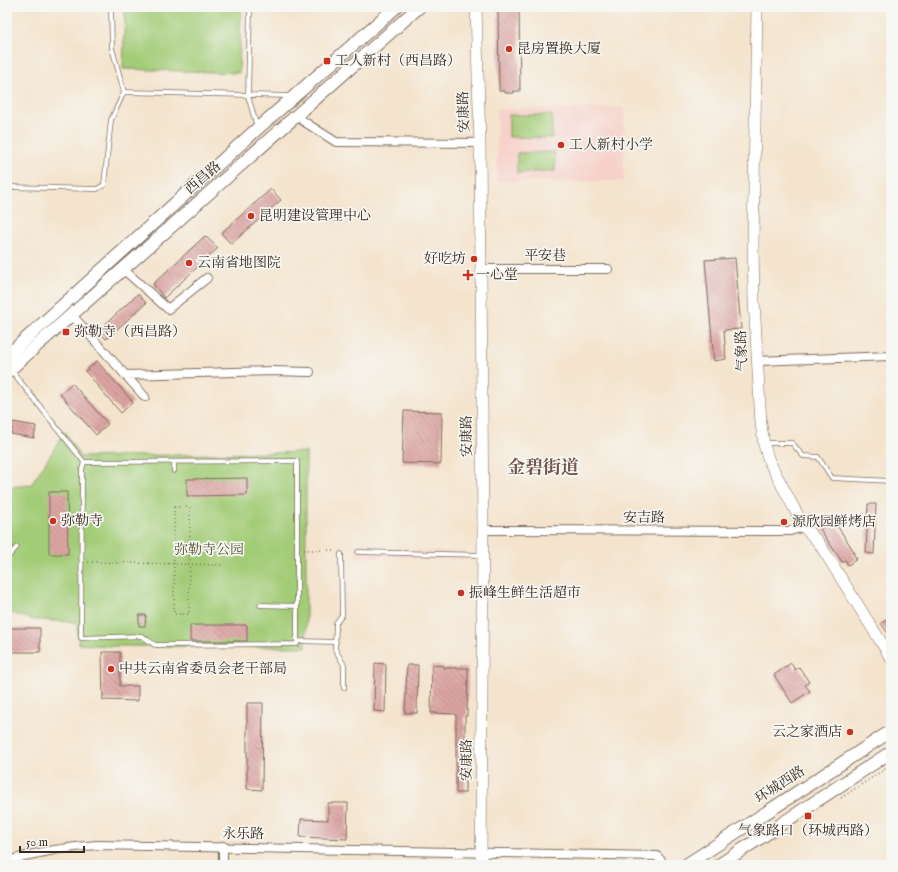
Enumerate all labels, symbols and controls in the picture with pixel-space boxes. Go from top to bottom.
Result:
place label: 昆房置换大厦 [517,40,601,58]
marker: 昆房置换大厦 [504,44,514,54]
place label: 工人新村（西昌路） [335,52,461,70]
marker: 工人新村（西昌路） [322,56,332,66]
street label: 安康路 [454,91,474,133]
place label: 工人新村小学 [569,136,653,154]
marker: 工人新村小学 [556,140,566,150]
street label: 西昌路 [181,157,225,199]
place label: 昆明建设管理中心 [259,207,371,225]
marker: 昆明建设管理中心 [246,211,256,221]
street label: 平安巷 [524,247,566,265]
place label: 好吃坊 [424,250,466,268]
place label: 云南省地图院 [197,254,281,272]
marker: 好吃坊 [469,254,479,264]
marker: 云南省地图院 [184,258,194,268]
place label: 一心堂 [476,266,518,284]
marker: 一心堂 [463,270,473,280]
place label: 弥勒寺（西昌路） [74,323,186,341]
marker: 弥勒寺（西昌路） [61,327,71,337]
street label: 气象路 [732,330,752,372]
street label: 安康路 [458,415,476,457]
district label: 金碧街道 [507,457,579,480]
street label: 安吉路 [623,509,665,527]
place label: 弥勒寺 [61,512,103,530]
place label: 源欣园鲜烤店 [792,513,876,531]
marker: 弥勒寺 [48,516,58,526]
marker: 源欣园鲜烤店 [779,517,789,527]
park label: 弥勒寺公园 [174,541,244,559]
place label: 振峰生鲜生活超市 [469,584,581,602]
marker: 振峰生鲜生活超市 [456,588,466,598]
place label: 中共云南省委员会老干部局 [119,660,287,678]
marker: 中共云南省委员会老干部局 [106,664,116,674]
place label: 云之家酒店 [772,723,842,741]
marker: 云之家酒店 [845,727,855,737]
street label: 安康路 [458,739,476,781]
street label: 环城西路 [752,762,808,808]
marker: 气象路口（环城西路） [803,811,813,821]
place label: 气象路口（环城西路） [738,822,878,840]
street label: 永乐路 [222,825,264,843]
scale bar [20,828,84,854]
text: 50 m [26,835,48,850]

